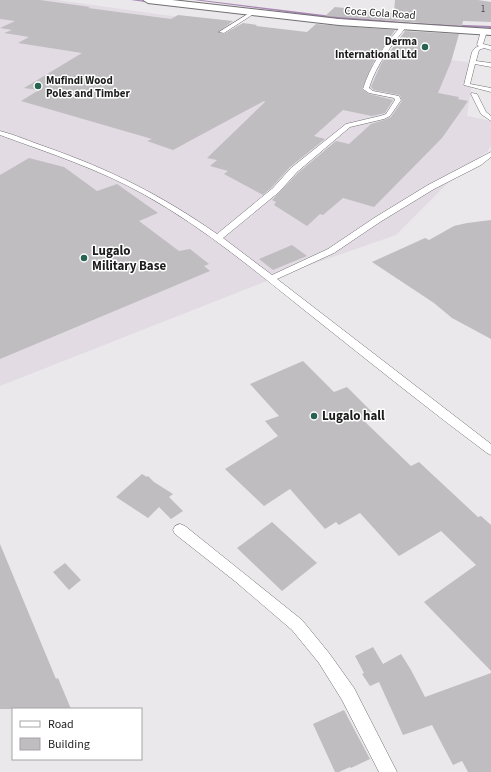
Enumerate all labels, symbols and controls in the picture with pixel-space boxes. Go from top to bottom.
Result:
street label: Coca Cola Road [344,3,416,23]
house number: 1 [481,3,485,16]
place label: Derma International Ltd [335,34,417,62]
marker: Derma International Ltd [420,42,430,52]
place label: Mufindi Wood Poles and Timber [46,73,131,101]
marker: Mufindi Wood Poles and Timber [33,81,43,91]
place label: Lugalo Military Base [92,242,166,275]
marker: Lugalo Military Base [79,253,89,263]
place label: Lugalo hall [322,407,385,425]
marker: Lugalo hall [309,411,319,421]
legend [12,708,142,760]
text: Road [48,716,74,733]
text: Building [48,736,90,753]

